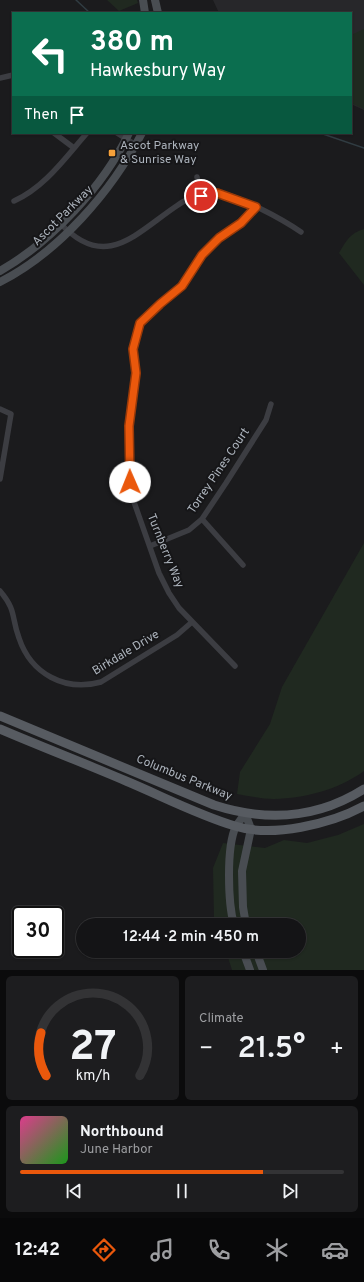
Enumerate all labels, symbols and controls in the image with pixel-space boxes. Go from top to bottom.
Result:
text: 380 m [90,25,174,61]
icon: left [24,28,76,80]
text: Hawkesbury Way [90,60,226,83]
icon: arrive [66,104,88,126]
text: Then [24,106,58,125]
place label: Ascot Parkway & Sunrise Way [120,138,199,168]
marker: Ascot Parkway & Sunrise Way [107,148,117,158]
pin [184,179,218,213]
street label: Ascot Parkway [29,182,97,250]
icon: arrive [190,185,212,207]
street label: Torrey Pines Court [184,425,254,517]
position arrow [109,461,151,503]
street label: Turnberry Way [143,511,187,591]
street label: Birkdale Drive [90,627,162,679]
street label: Columbus Parkway [134,751,234,805]
speed limit sign: 30 [12,906,64,958]
text: 12:44 · 2 min · 450 m [123,928,259,947]
text: Climate [199,1011,244,1027]
text: 27 [69,1022,116,1075]
text: 21.5° [237,1031,306,1068]
text: − [199,1036,213,1063]
text: + [330,1036,344,1063]
text: km/h [75,1067,110,1085]
text: Northbound [80,1123,164,1142]
text: June Harbor [80,1142,153,1158]
icon: previous [63,1180,85,1202]
icon: pause [171,1180,193,1202]
icon: next [279,1180,301,1202]
icon: directions [90,1236,118,1264]
icon: music [148,1236,176,1264]
icon: phone [205,1236,233,1264]
icon: climate [263,1236,291,1264]
icon: car [321,1236,349,1264]
text: 12:42 [15,1239,60,1262]

